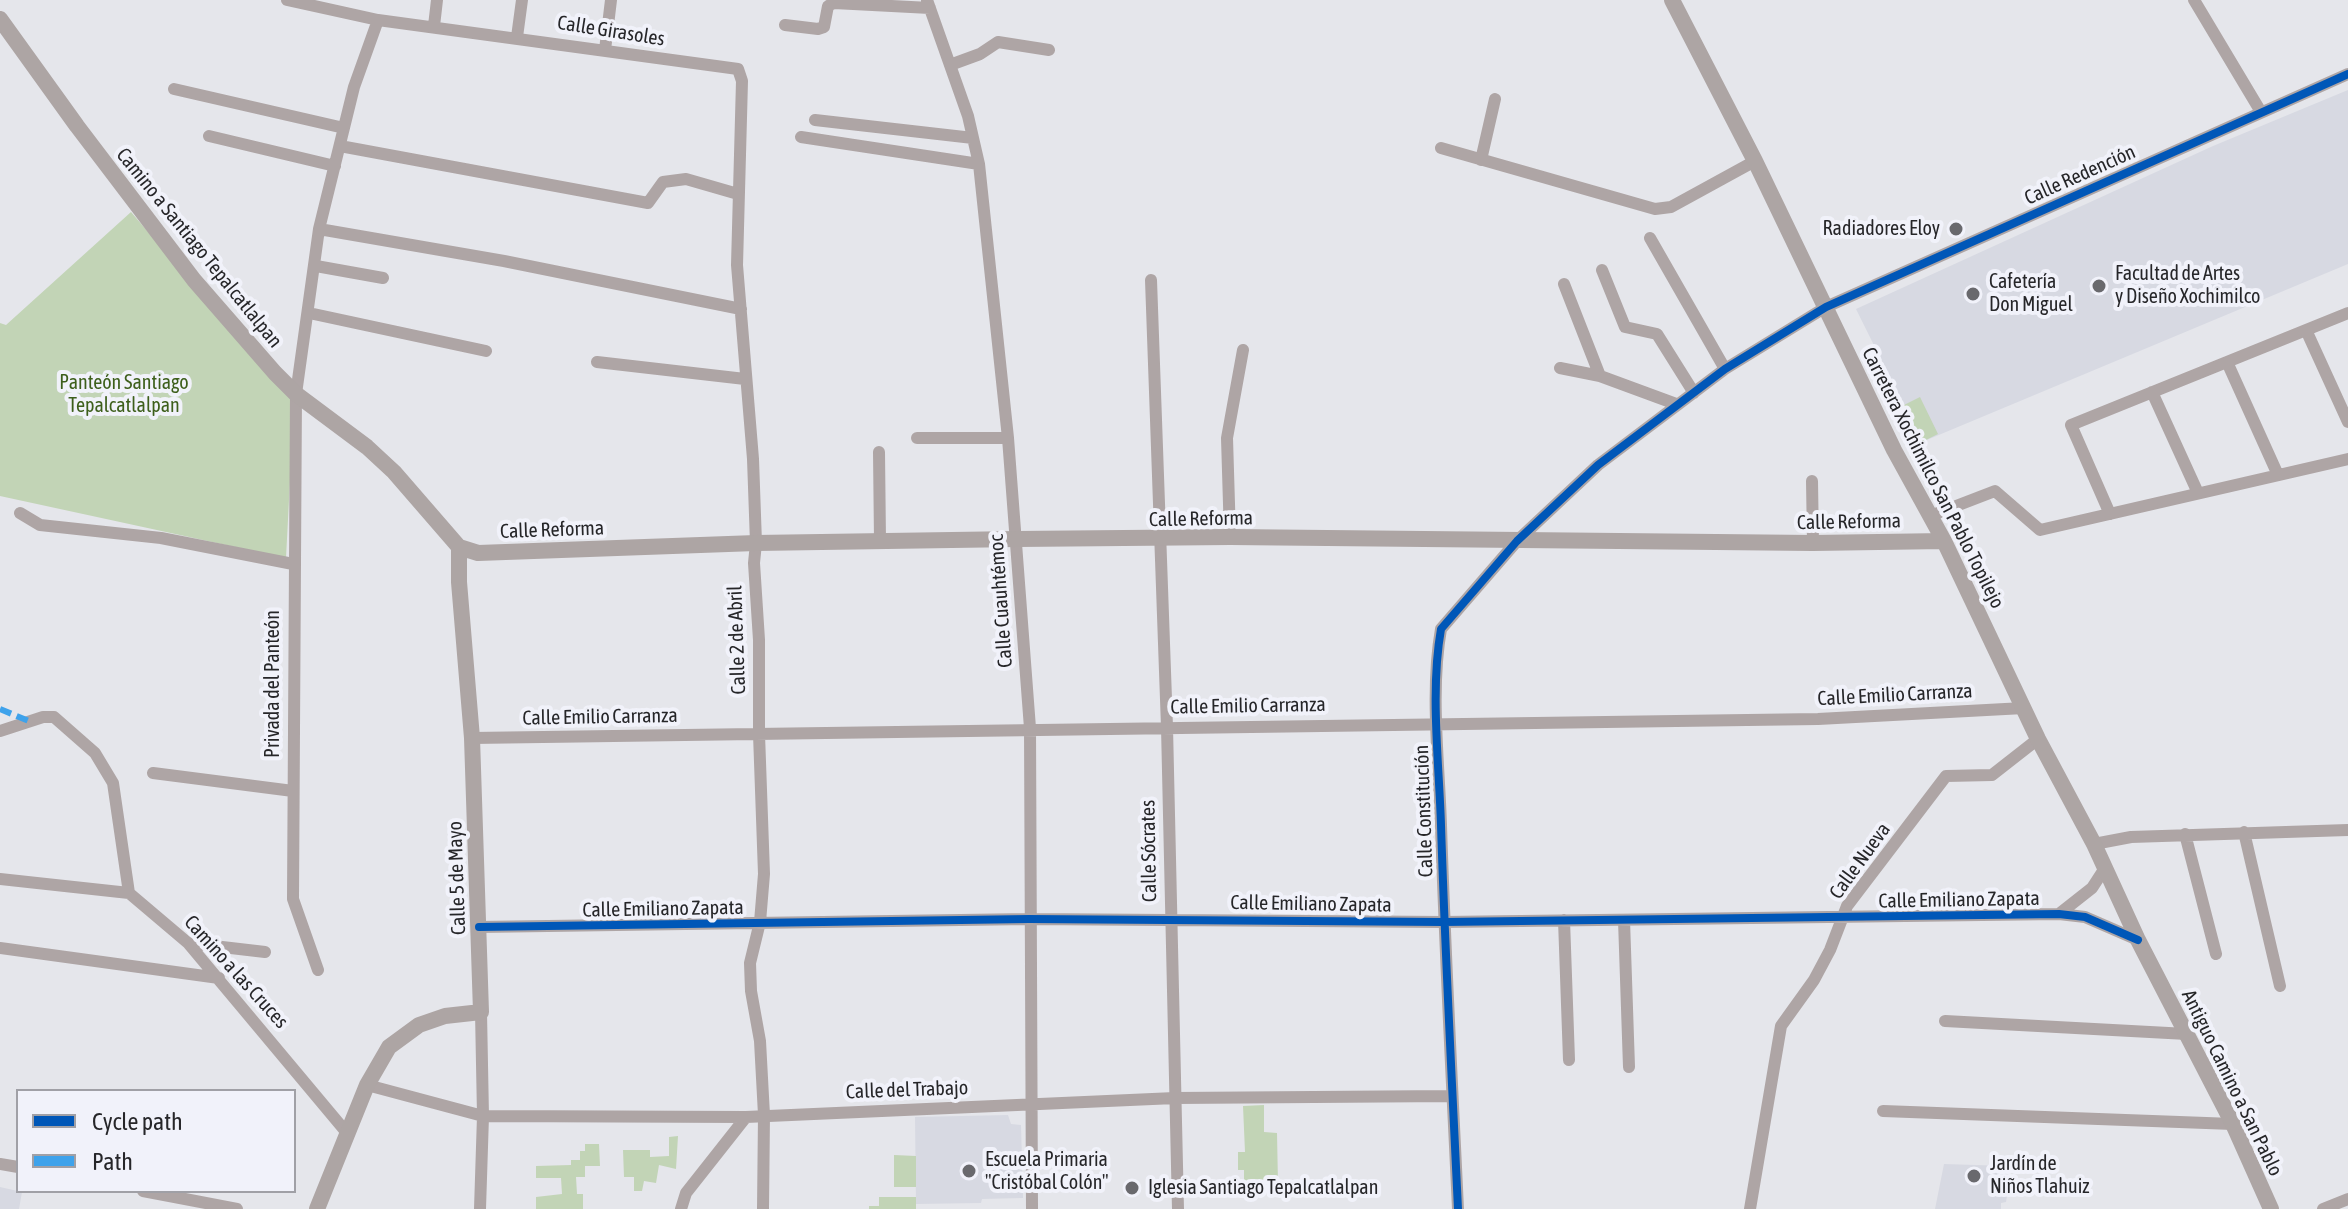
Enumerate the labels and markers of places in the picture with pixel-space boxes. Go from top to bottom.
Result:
place label: Radiadores Eloy [1823,217,1940,241]
marker: Radiadores Eloy [1947,220,1965,238]
place label: Facultad de Artes y Diseño Xochimilco [2115,262,2260,309]
place label: Cafetería Don Miguel [1989,270,2073,317]
marker: Facultad de Artes y Diseño Xochimilco [2090,277,2108,295]
marker: Cafetería Don Miguel [1964,285,1982,303]
place label: Escuela Primaria "Cristóbal Colón" [985,1148,1109,1195]
place label: Jardín de Niños Tlahuiz [1990,1152,2089,1199]
marker: Escuela Primaria "Cristóbal Colón" [960,1162,978,1180]
marker: Jardín de Niños Tlahuiz [1965,1167,1983,1185]
place label: Iglesia Santiago Tepalcatlalpan [1148,1176,1378,1200]
marker: Iglesia Santiago Tepalcatlalpan [1123,1179,1141,1197]

